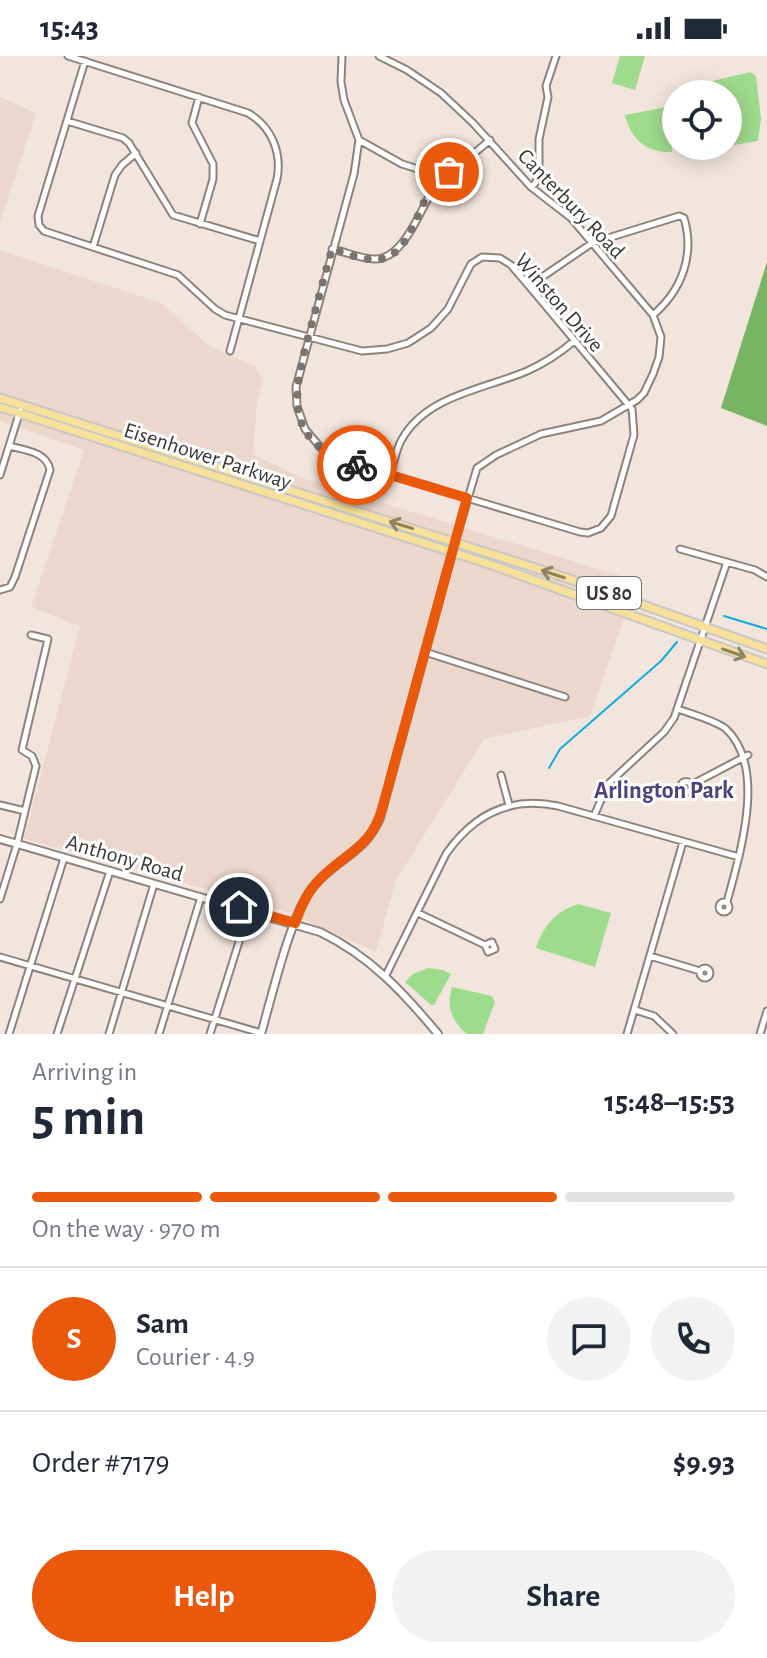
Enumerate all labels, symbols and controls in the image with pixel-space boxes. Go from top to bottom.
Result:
text: 15:43 [40,13,99,43]
map controls [662,80,742,160]
button: locate [662,80,742,160]
pin [415,138,483,206]
street label: Canterbury Road [514,145,629,263]
icon: bag [427,150,471,194]
street label: Winston Drive [511,249,608,356]
street label: Eisenhower Parkway [121,419,295,494]
courier [317,425,397,505]
icon: bike [335,443,379,487]
one-way arrow [388,517,414,532]
one-way arrow [541,565,566,580]
road number: US 80 [577,577,641,609]
one-way arrow [722,646,747,661]
district label: Arlington Park [594,779,734,803]
street label: Anthony Road [64,831,186,885]
pin [205,873,273,941]
icon: home [217,885,261,929]
text: Arriving in [32,1059,137,1085]
text: 15:48–15:53 [604,1087,735,1117]
text: 5 min [32,1092,145,1144]
text: On the way · 970 m [32,1216,221,1242]
button: chat [547,1297,631,1381]
button: phone [651,1297,735,1381]
text: Sam [136,1309,189,1339]
text: S [67,1324,81,1354]
text: Courier · 4.9 [136,1344,255,1370]
text: Order #7179 [32,1448,170,1478]
text: $9.93 [673,1448,735,1478]
button: Help [32,1550,376,1642]
button: Share [392,1550,735,1642]

